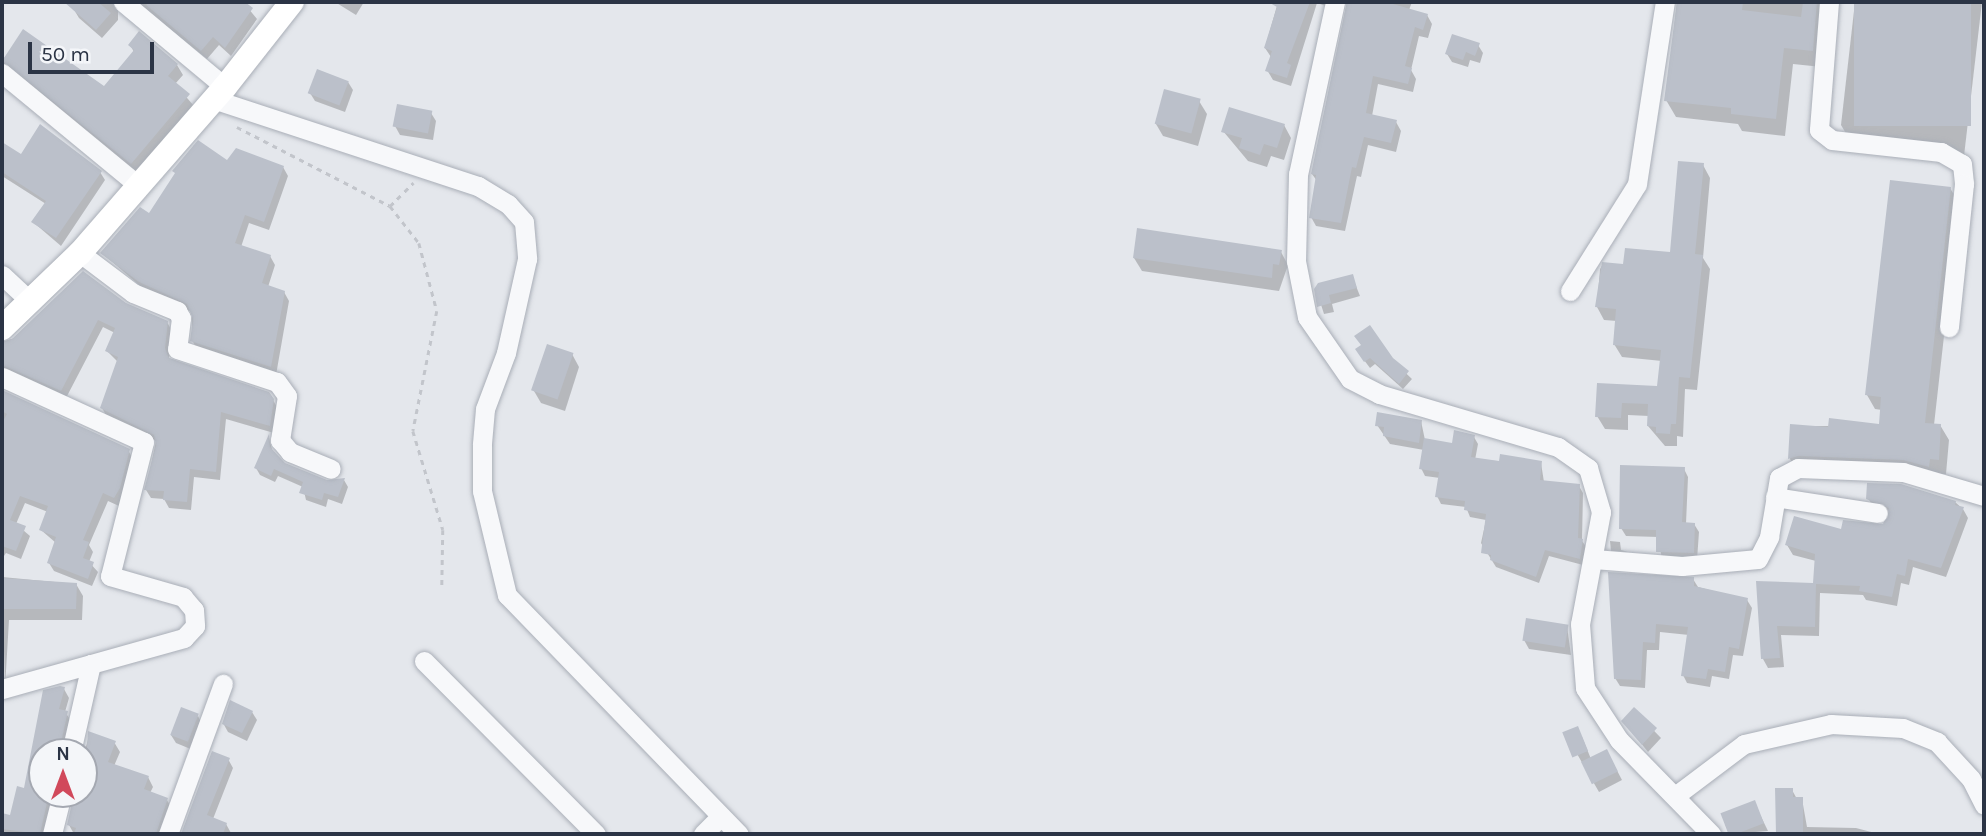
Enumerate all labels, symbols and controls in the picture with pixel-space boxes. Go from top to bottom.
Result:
scale bar [32,28,158,72]
text: 50 m [41,42,90,66]
north arrow [28,738,98,808]
text: N [56,743,70,765]

